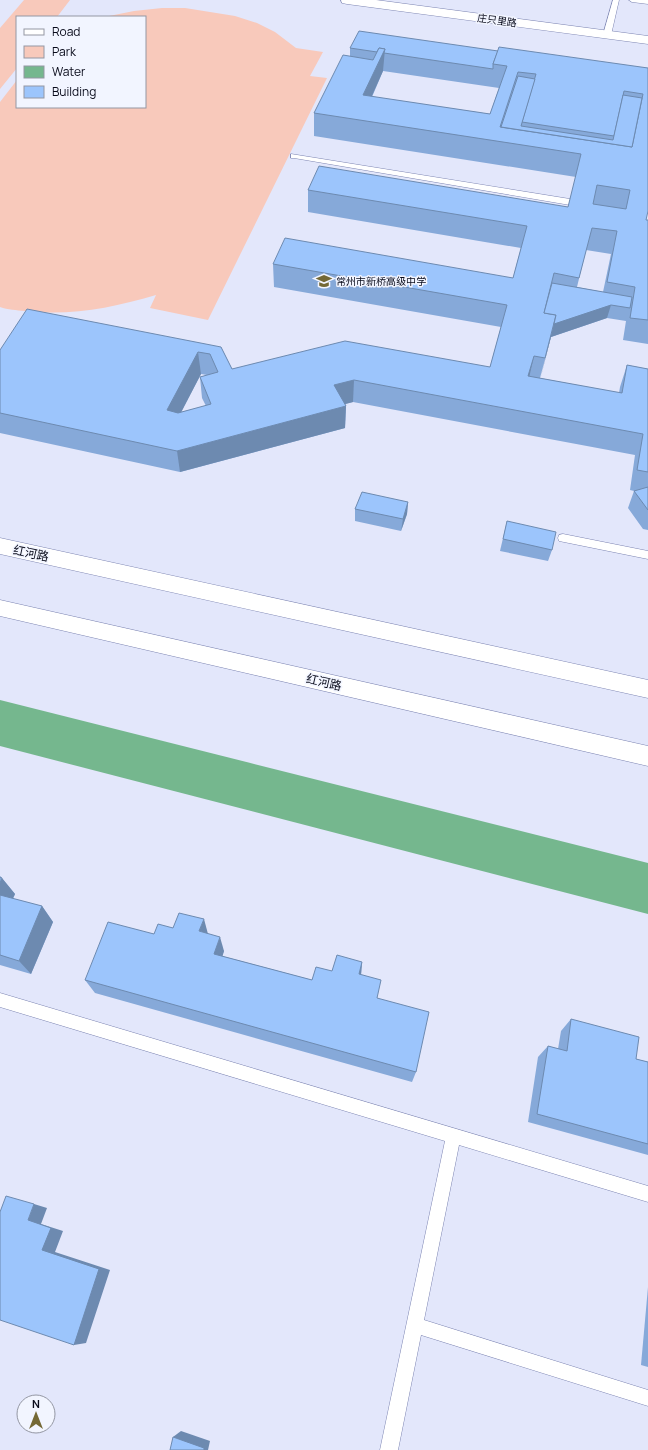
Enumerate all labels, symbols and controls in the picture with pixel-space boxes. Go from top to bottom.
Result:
street label: 庄只里路 [476,10,518,30]
legend [16,16,146,108]
text: Road [52,23,80,40]
text: Park [52,43,77,60]
text: Water [52,63,86,80]
text: Building [52,83,96,100]
school or university icon: 常州市新桥高级中学 [315,272,333,290]
place label: 常州市新桥高级中学 [336,274,426,288]
street label: 红河路 [12,541,50,565]
street label: 红河路 [305,670,343,694]
north arrow [16,1394,56,1434]
text: N [32,1396,40,1411]

